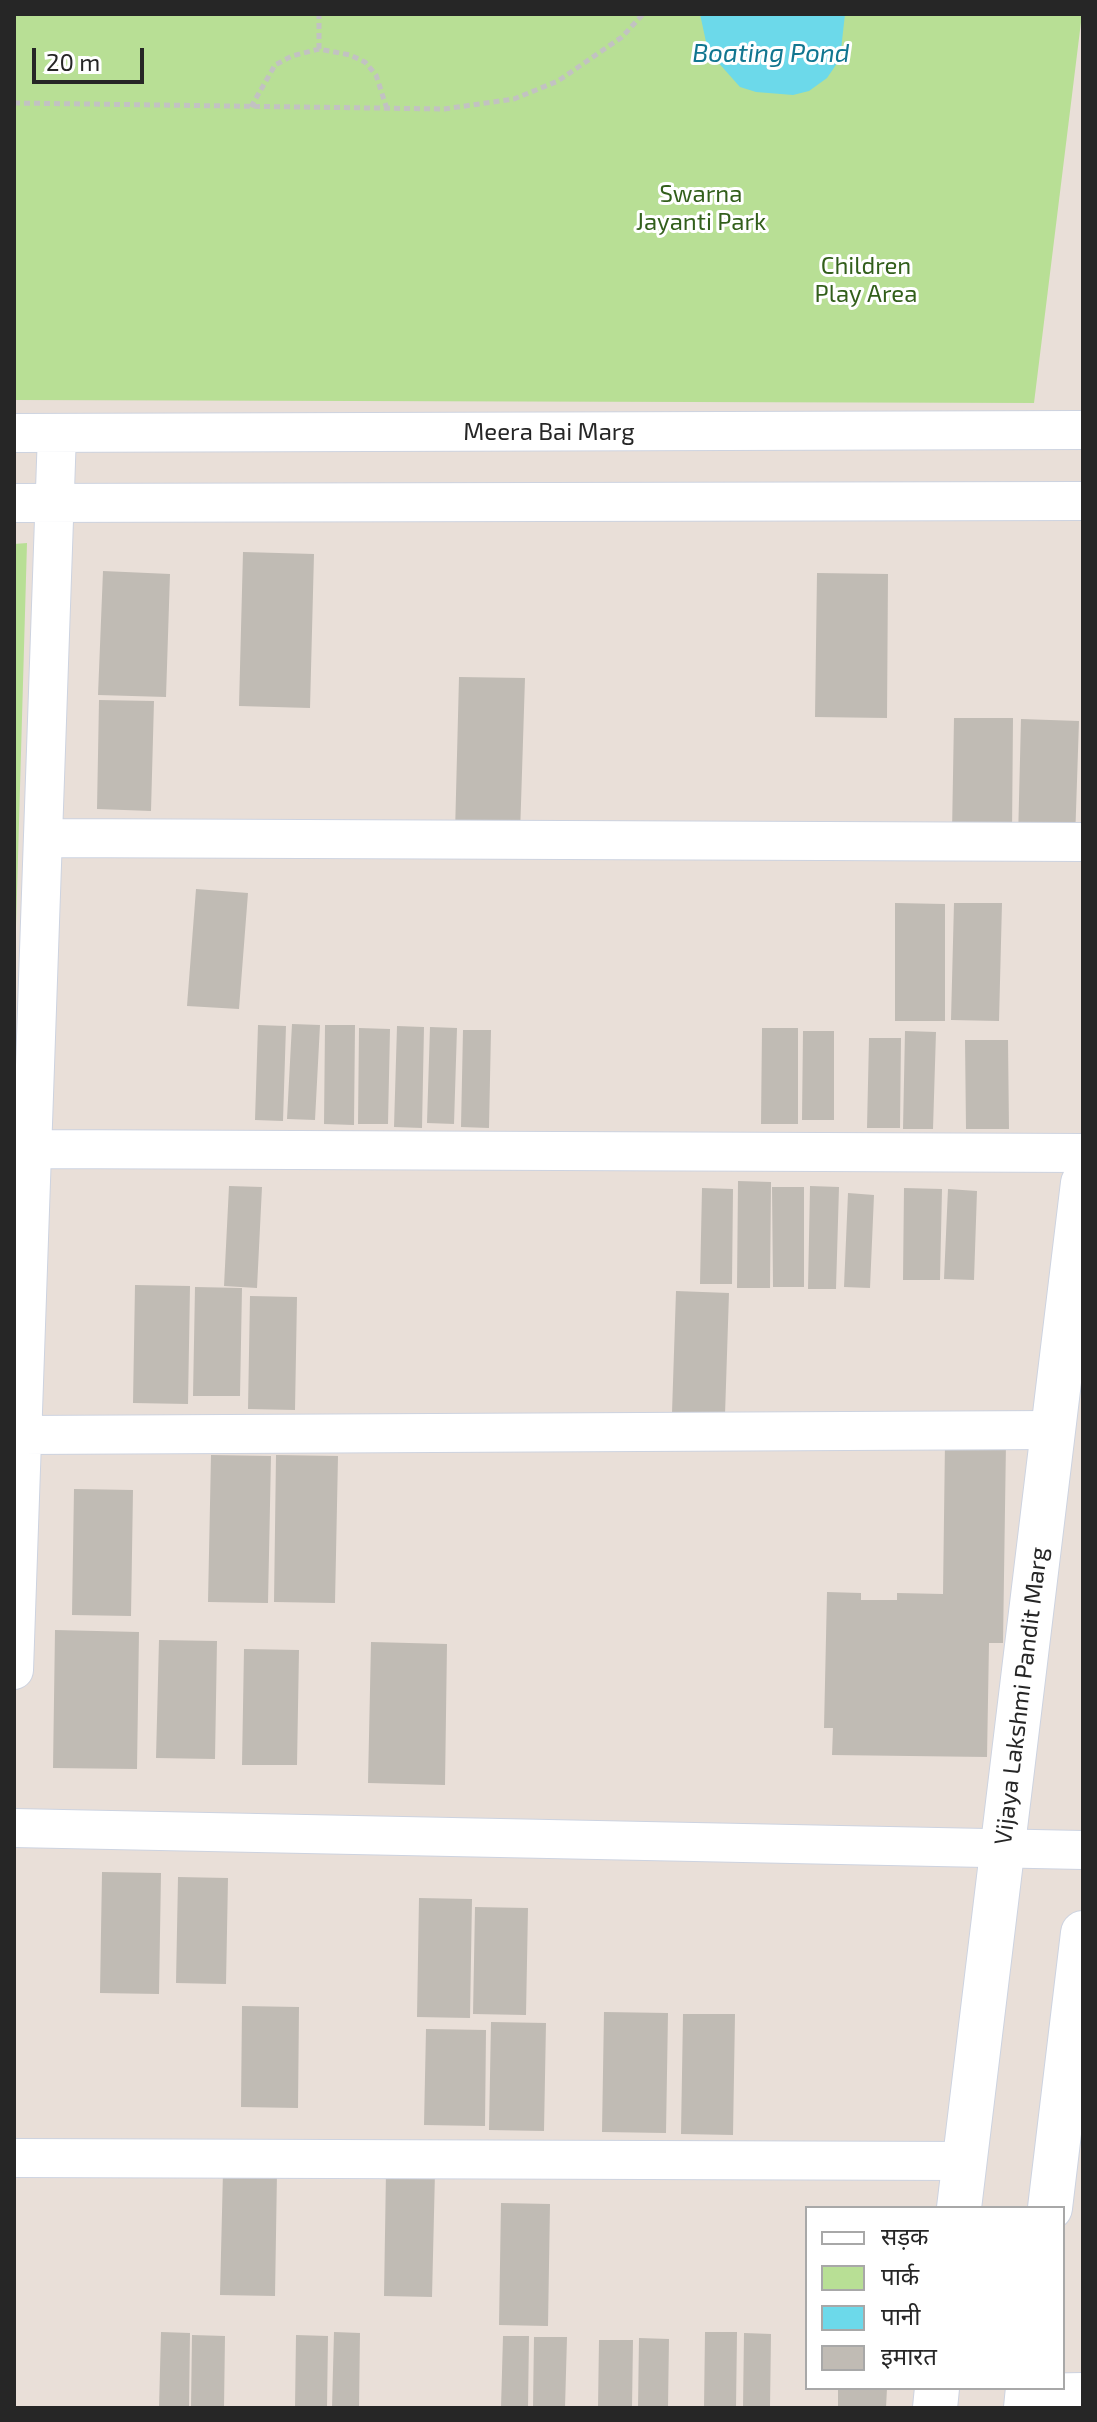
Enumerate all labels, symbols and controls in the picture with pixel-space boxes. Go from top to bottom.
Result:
scale bar [36,32,148,82]
water label: Boating Pond [692,37,850,69]
text: 20 m [46,47,100,76]
park label: Swarna Jayanti Park [636,180,766,236]
park label: Children Play Area [815,252,917,308]
street label: Meera Bai Marg [463,418,635,446]
street label: Vijaya Lakshmi Pandit Marg [988,1546,1054,1846]
legend [805,2206,1065,2390]
text: सड़क [881,2221,929,2250]
text: पार्क [881,2261,919,2290]
text: पानी [881,2301,920,2330]
text: इमारत [881,2341,937,2370]

